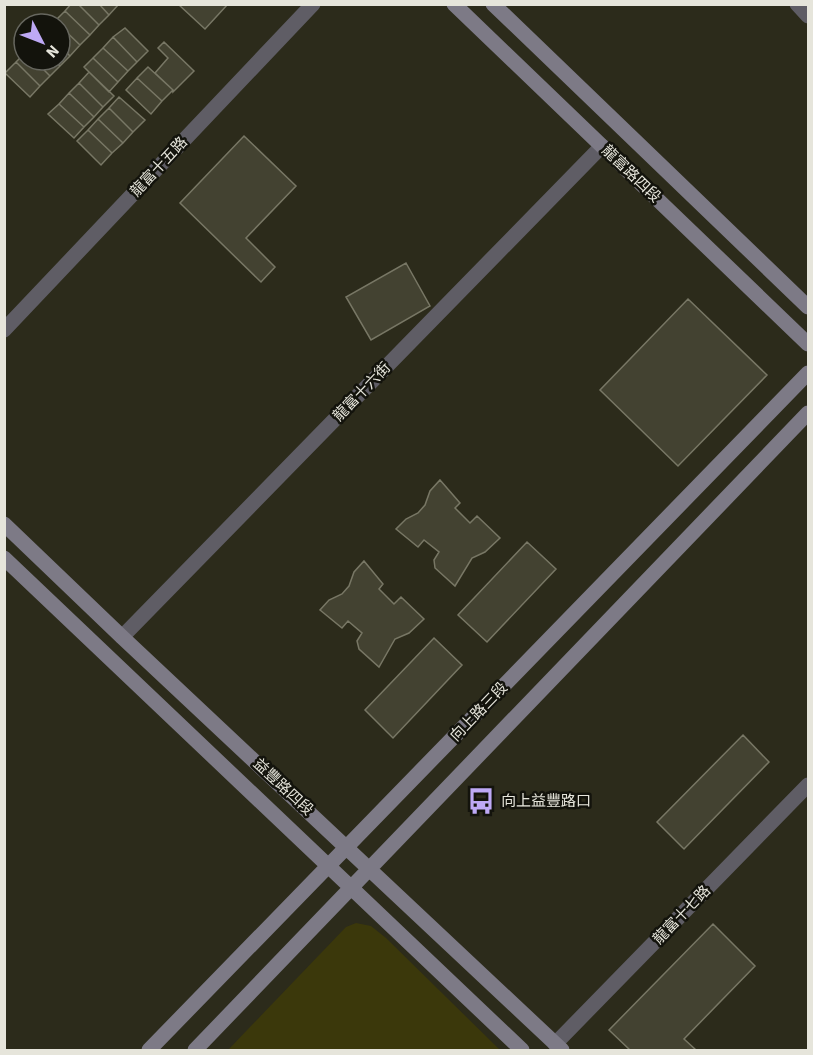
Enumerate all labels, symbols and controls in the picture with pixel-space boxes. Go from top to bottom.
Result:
north arrow [12,12,72,72]
text: N [41,40,64,63]
street label: 龍富十五路 [126,132,192,202]
street label: 龍富路四段 [597,140,665,208]
street label: 龍富十六街 [328,358,396,426]
street label: 向上路三段 [445,678,513,746]
street label: 益豐路四段 [248,754,318,820]
bus stop icon: 向上益豐路口 [466,786,496,816]
place label: 向上益豐路口 [501,791,591,812]
street label: 龍富十七路 [648,881,716,949]

